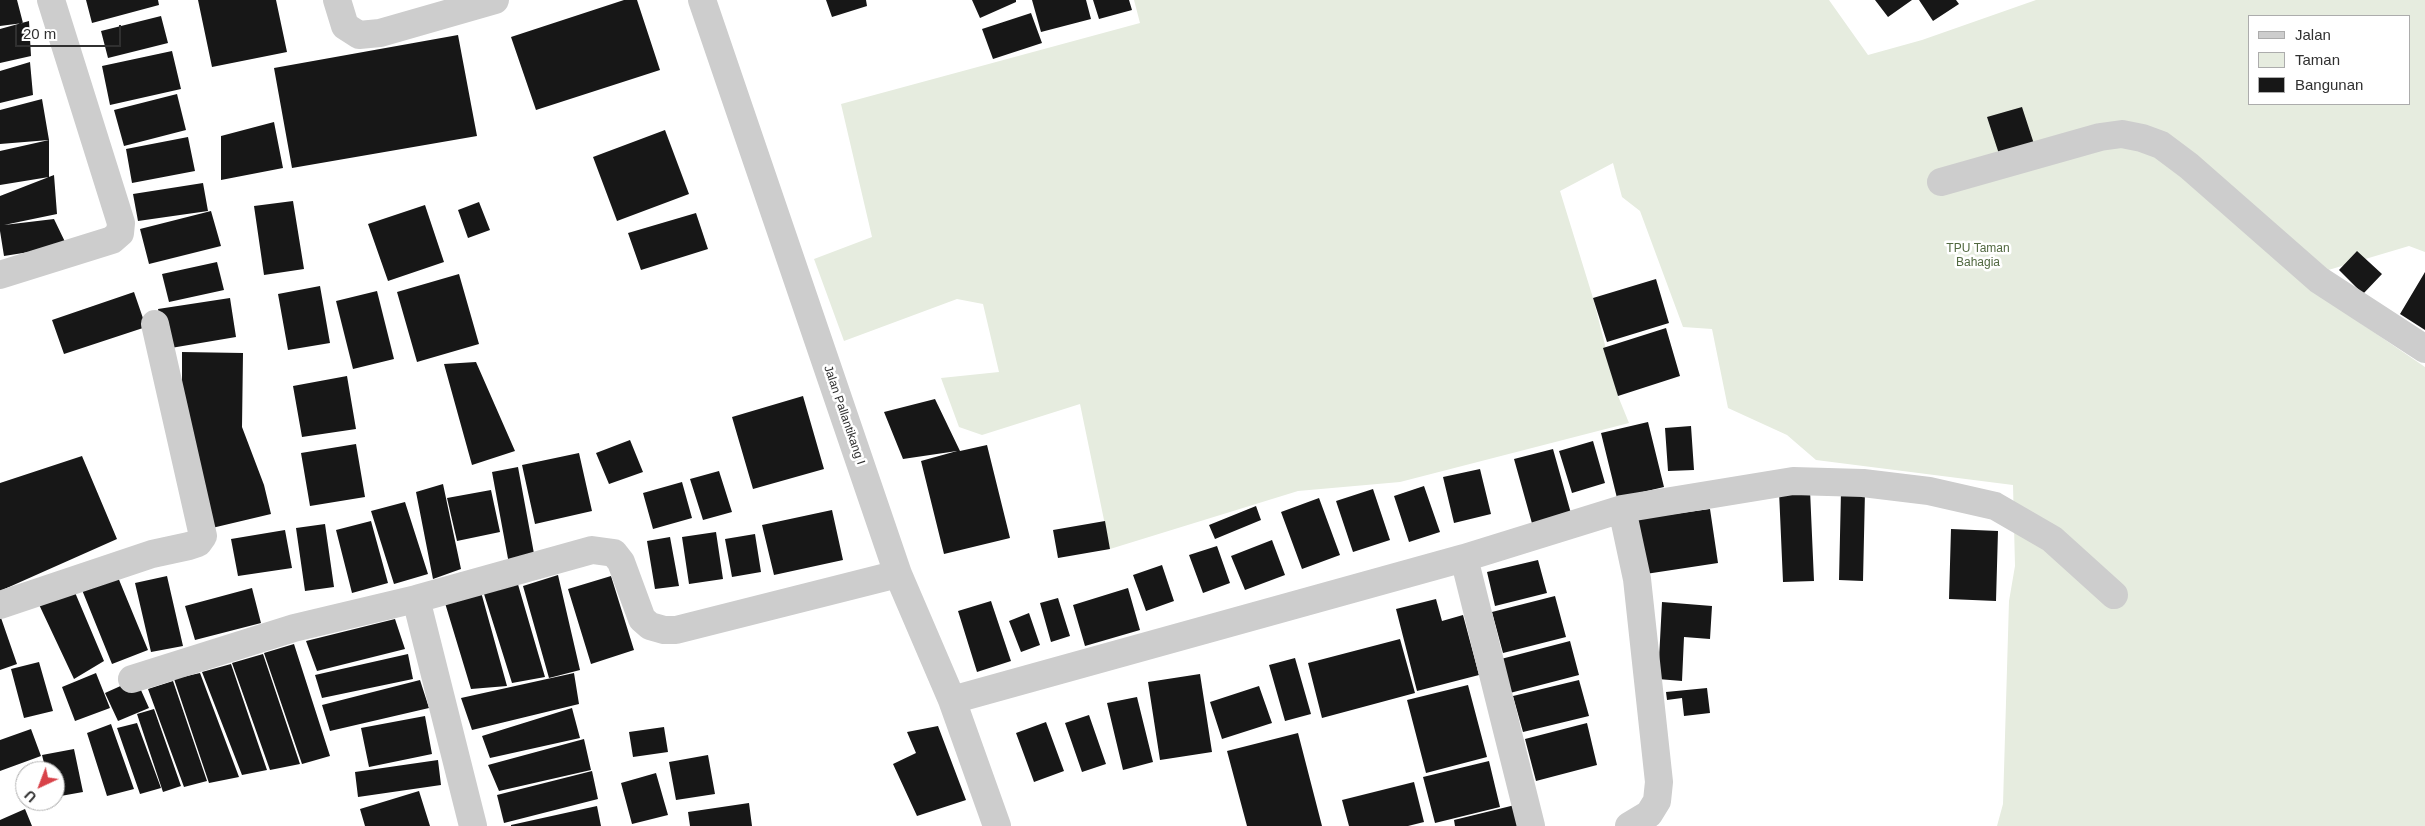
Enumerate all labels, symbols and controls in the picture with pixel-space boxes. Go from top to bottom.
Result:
scale bar [18,15,124,47]
legend [2248,15,2410,105]
text: 20 m [23,25,56,42]
text: Jalan [2295,26,2331,43]
text: Taman [2295,51,2340,68]
text: Bangunan [2295,76,2363,93]
park label: TPU Taman Bahagia [1946,242,2010,270]
street label: Jalan Pallantikang I [820,363,868,467]
north arrow [15,761,65,811]
text: U [21,787,40,806]

